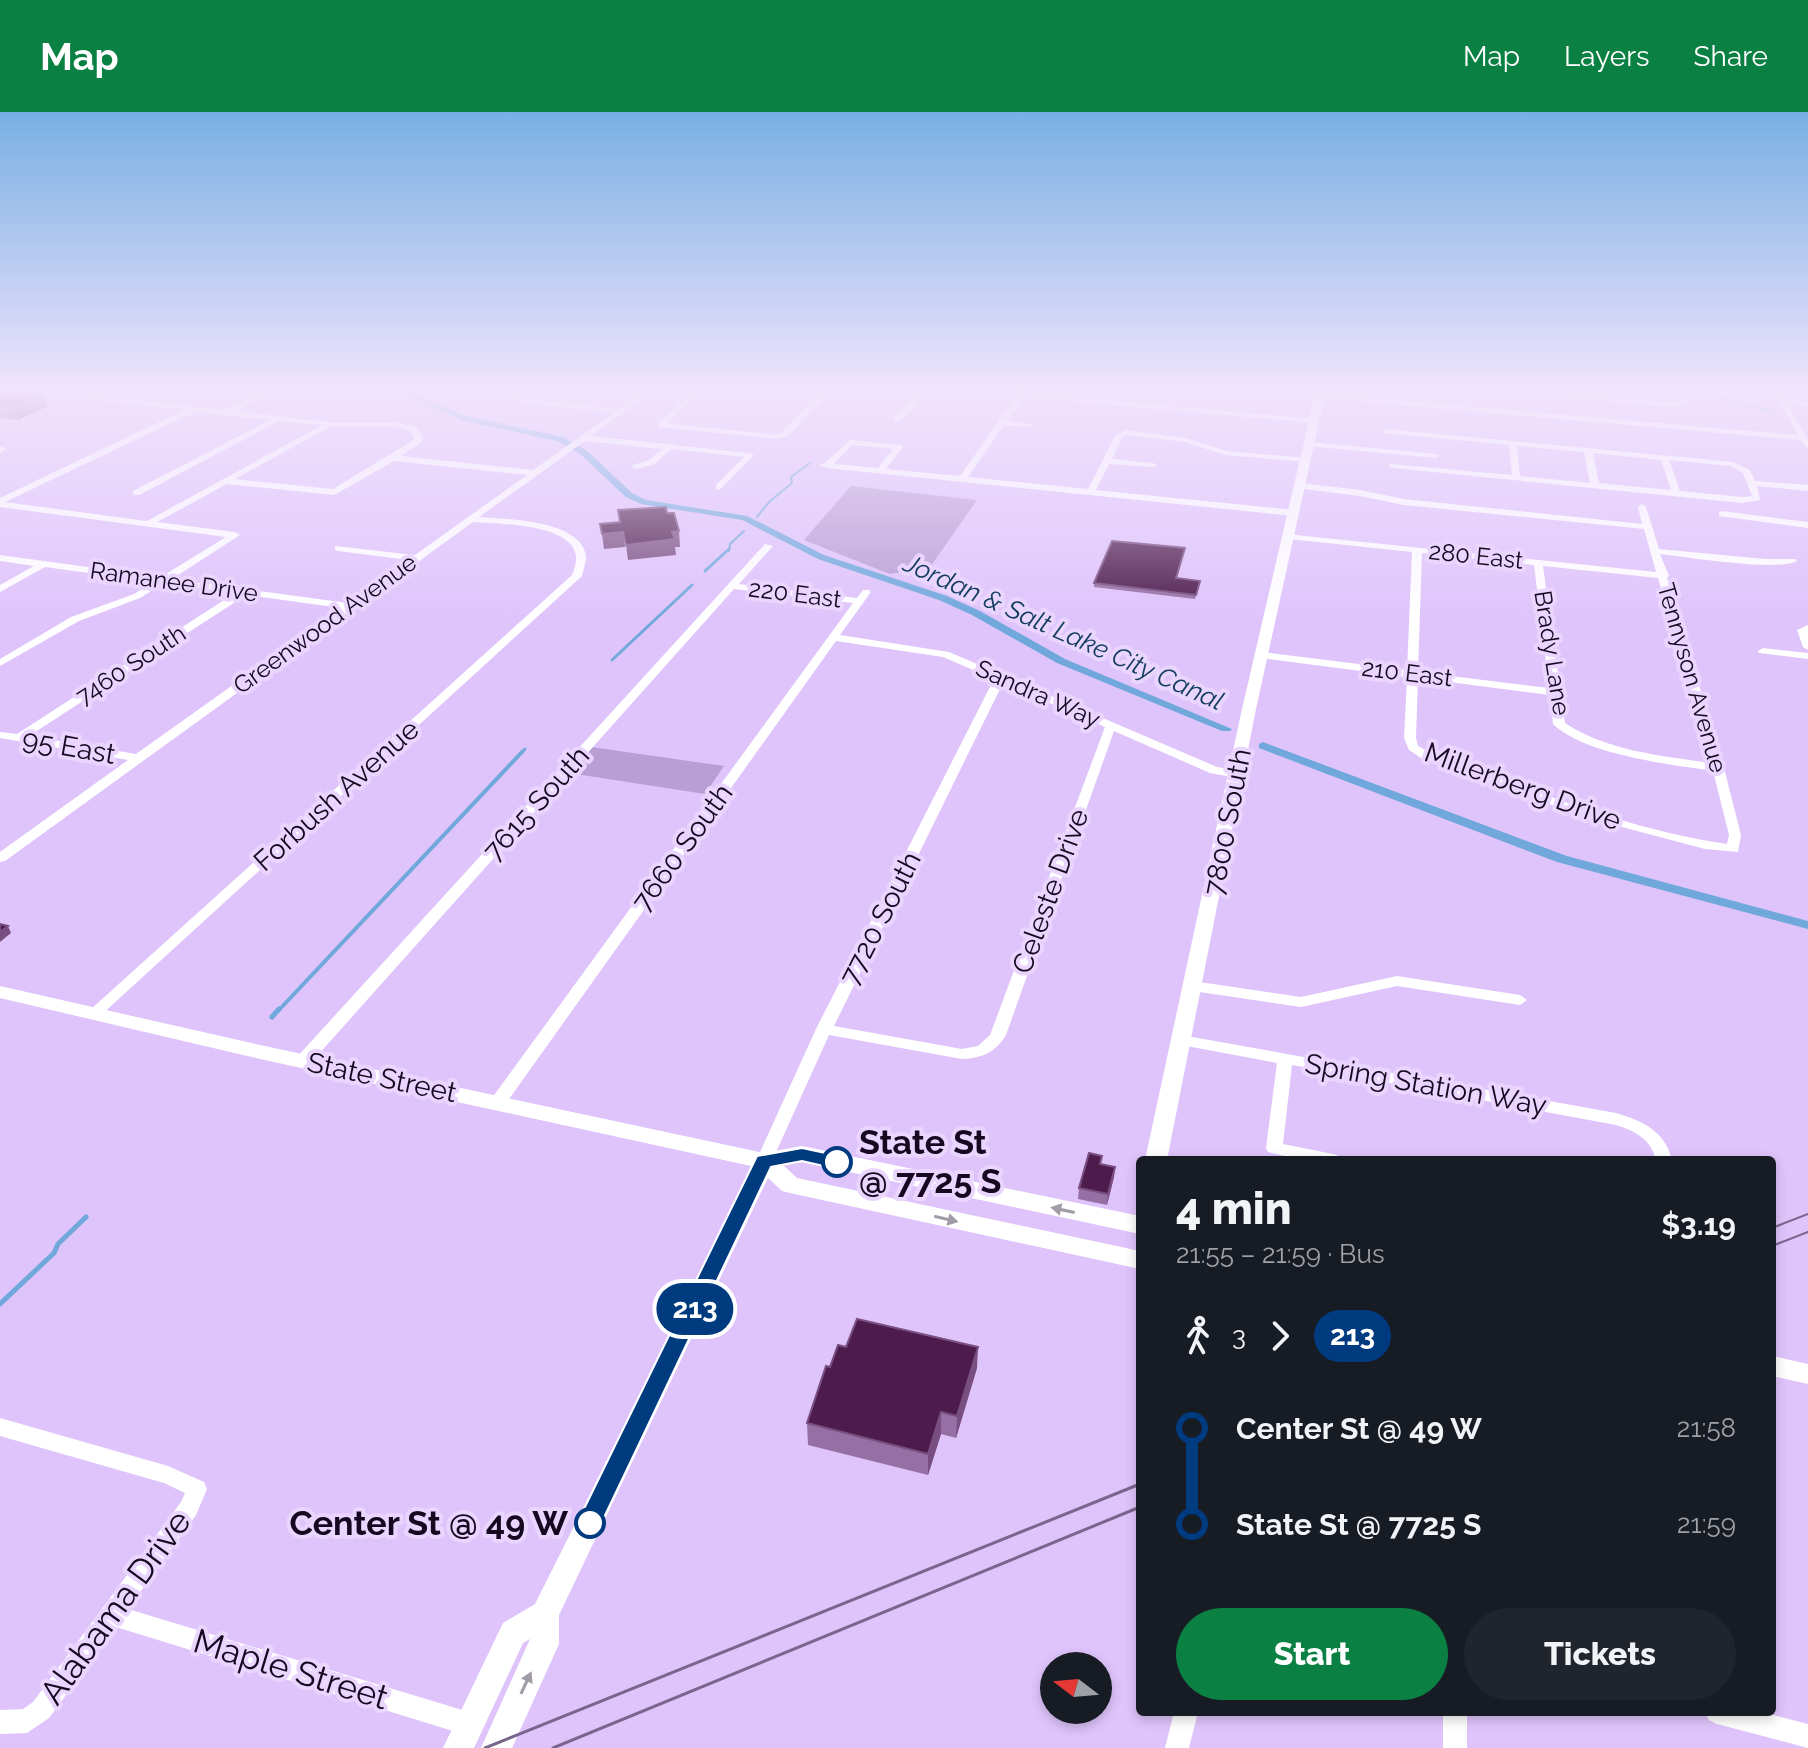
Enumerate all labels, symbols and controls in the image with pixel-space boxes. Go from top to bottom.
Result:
text: Map [40,34,119,79]
text: Map [1463,40,1520,73]
text: Layers [1564,40,1650,73]
text: Share [1694,40,1768,73]
street label: 280 East [1427,536,1525,575]
street label: Greenwood Avenue [227,547,422,700]
water label: Jordan & Salt Lake City Canal [899,547,1229,716]
street label: Ramanee Drive [88,555,260,608]
street label: 220 East [747,573,843,614]
street label: Tennyson Avenue [1652,580,1733,776]
street label: Brady Lane [1528,588,1577,717]
street label: 7460 South [70,618,191,711]
street label: Sandra Way [972,653,1105,734]
street label: 210 East [1360,653,1454,692]
street label: Forbush Avenue [247,713,426,878]
street label: 95 East [20,722,119,771]
street label: Millerberg Drive [1420,736,1626,837]
street label: 7615 South [477,739,596,867]
street label: 7800 South [1197,746,1258,898]
street label: 7660 South [625,777,740,917]
street label: Celeste Drive [1005,804,1096,978]
street label: 7720 South [833,846,928,990]
street label: State Street [304,1046,460,1110]
street label: Spring Station Way [1303,1047,1549,1122]
place label: State St @ 7725 S [859,1122,1001,1201]
marker: State St @ 7725 S [822,1147,852,1177]
text: 4 min [1176,1183,1292,1234]
one-way arrow [1051,1203,1076,1216]
text: $3.19 [1661,1207,1736,1242]
one-way arrow [934,1213,959,1226]
text: 21:55 – 21:59 · Bus [1176,1239,1384,1269]
line badge: 213 [649,1283,741,1335]
text: 213 [672,1292,718,1325]
icon: walk [1176,1314,1220,1358]
icon: forward [1258,1314,1302,1358]
text: 213 [1330,1319,1375,1352]
text: 3 [1232,1321,1246,1351]
text: Center St @ 49 W [1236,1411,1482,1446]
text: 21:58 [1677,1413,1736,1443]
street label: Alabama Drive [31,1502,199,1712]
place label: Center St @ 49 W [289,1503,568,1543]
text: State St @ 7725 S [1236,1507,1481,1542]
marker: Center St @ 49 W [575,1508,605,1538]
text: 21:59 [1677,1509,1736,1539]
button: Start [1176,1608,1448,1700]
button: Tickets [1464,1608,1736,1700]
street label: Maple Street [189,1620,394,1718]
north arrow [1040,1652,1112,1724]
map controls [1040,1652,1112,1724]
one-way arrow [519,1671,533,1694]

